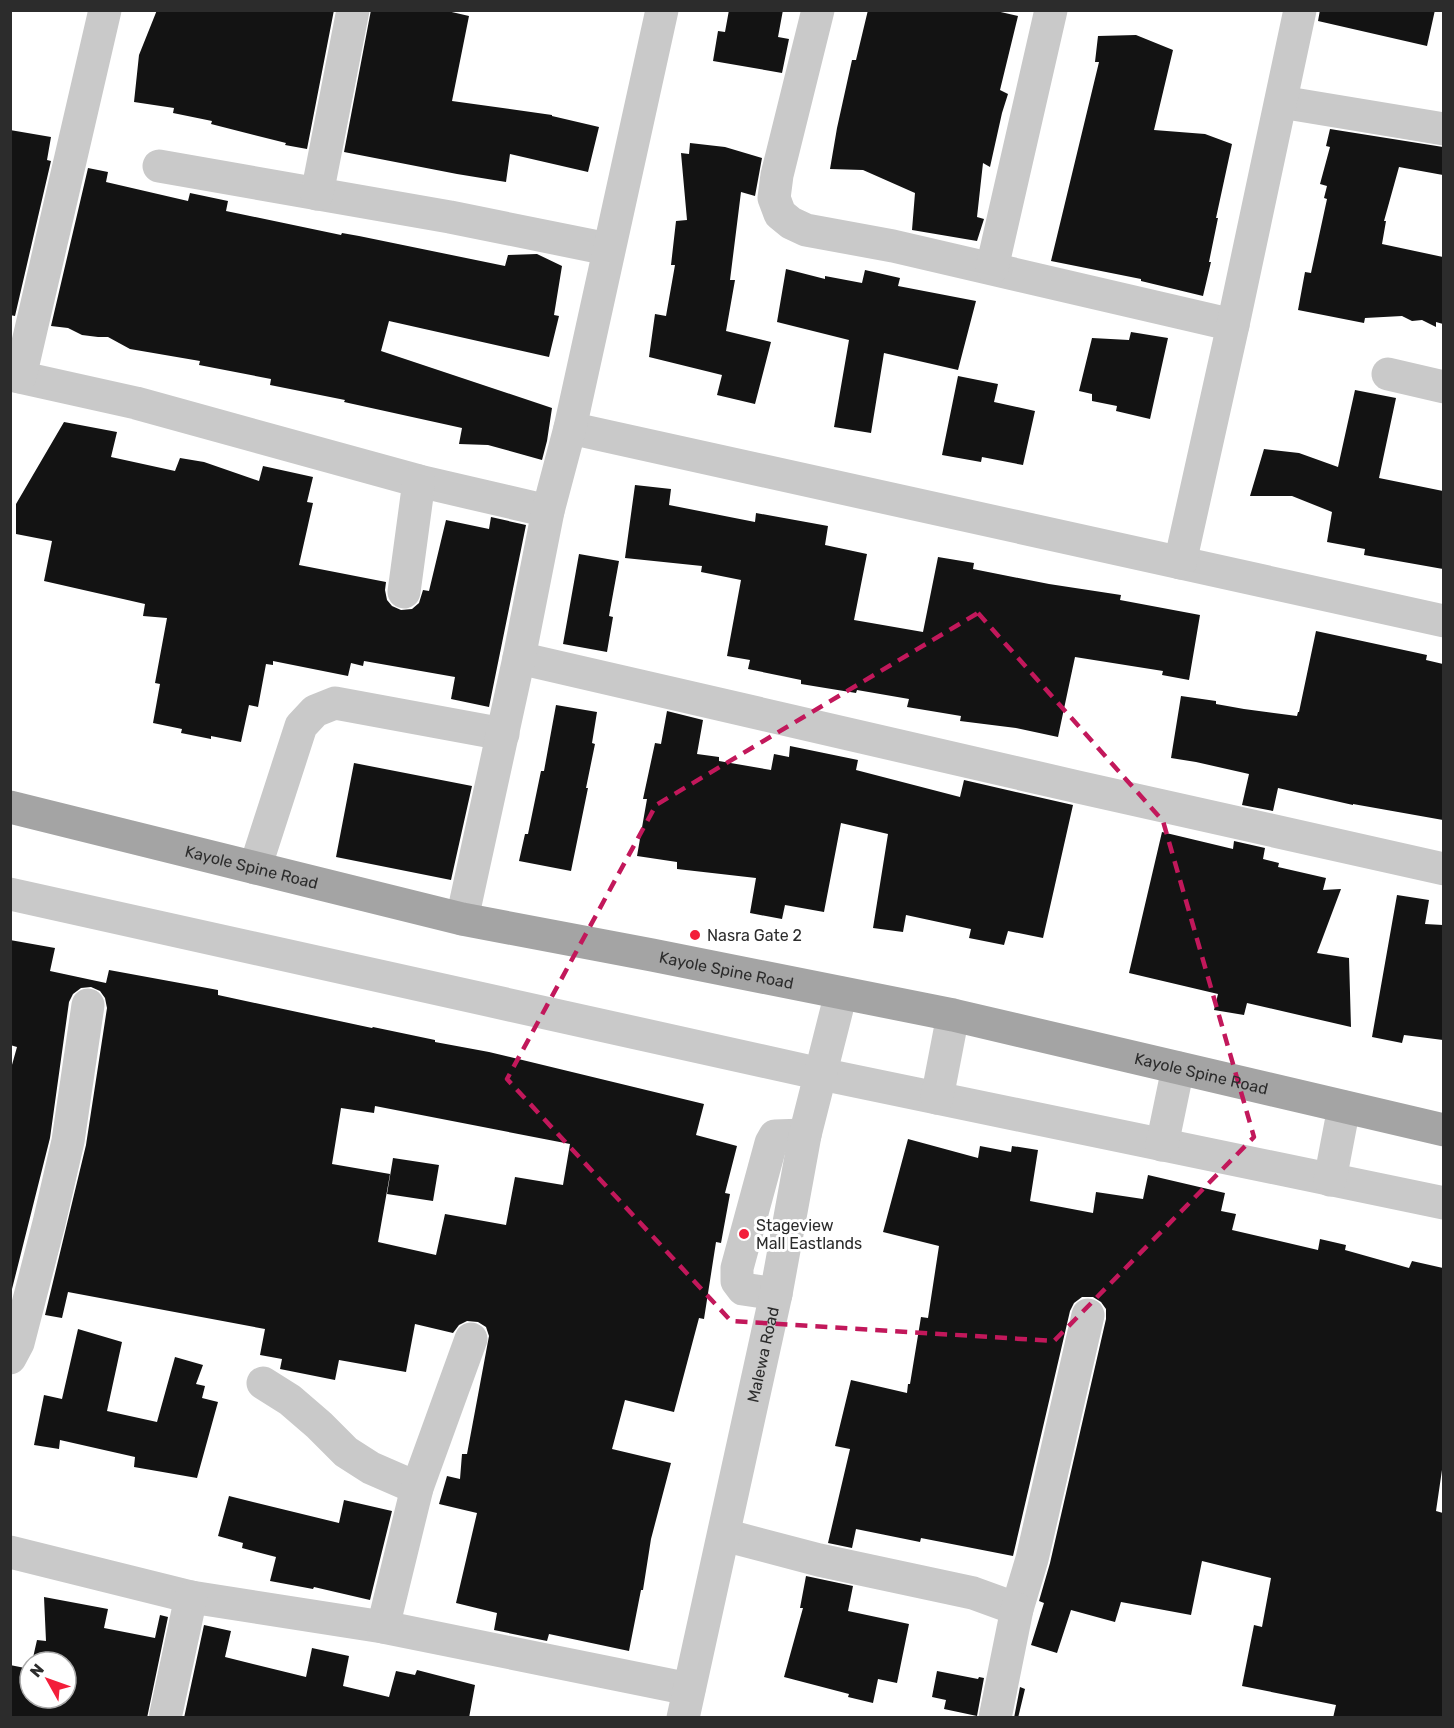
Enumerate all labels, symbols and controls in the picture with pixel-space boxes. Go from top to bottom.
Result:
street label: Kayole Spine Road [183,841,320,893]
place label: Nasra Gate 2 [707,926,802,945]
marker: Nasra Gate 2 [688,928,702,942]
street label: Kayole Spine Road [658,947,795,993]
street label: Kayole Spine Road [1133,1048,1270,1098]
place label: Stageview Mall Eastlands [756,1216,862,1253]
marker: Stageview Mall Eastlands [737,1227,751,1241]
street label: Malewa Road [743,1305,782,1404]
north arrow [18,1650,78,1710]
text: N [26,1660,48,1681]

